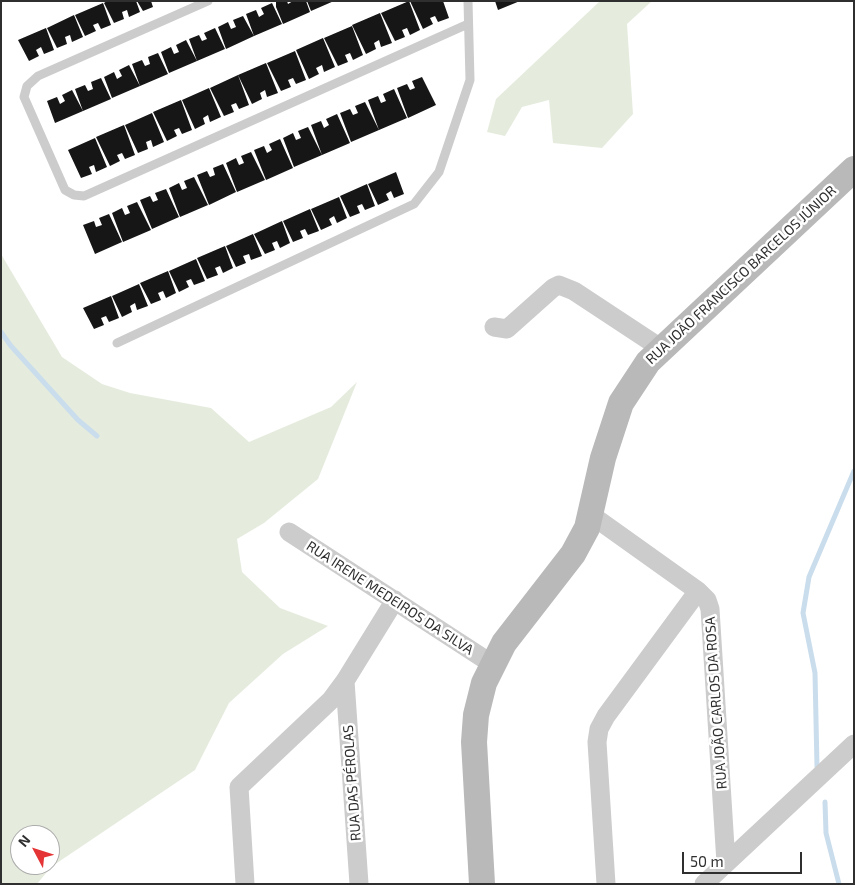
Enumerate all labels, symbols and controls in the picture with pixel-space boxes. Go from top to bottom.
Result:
street label: RUA JOÃO FRANCISCO BARCELOS JÚNIOR [642,182,840,368]
street label: RUA IRENE MEDEIROS DA SILVA [303,538,477,658]
street label: RUA JOÃO CARLOS DA ROSA [702,616,730,790]
street label: RUA DAS PÉROLAS [340,724,364,842]
north arrow [10,825,60,875]
text: N [14,831,34,850]
scale bar [685,842,805,874]
text: 50 m [690,852,724,870]

